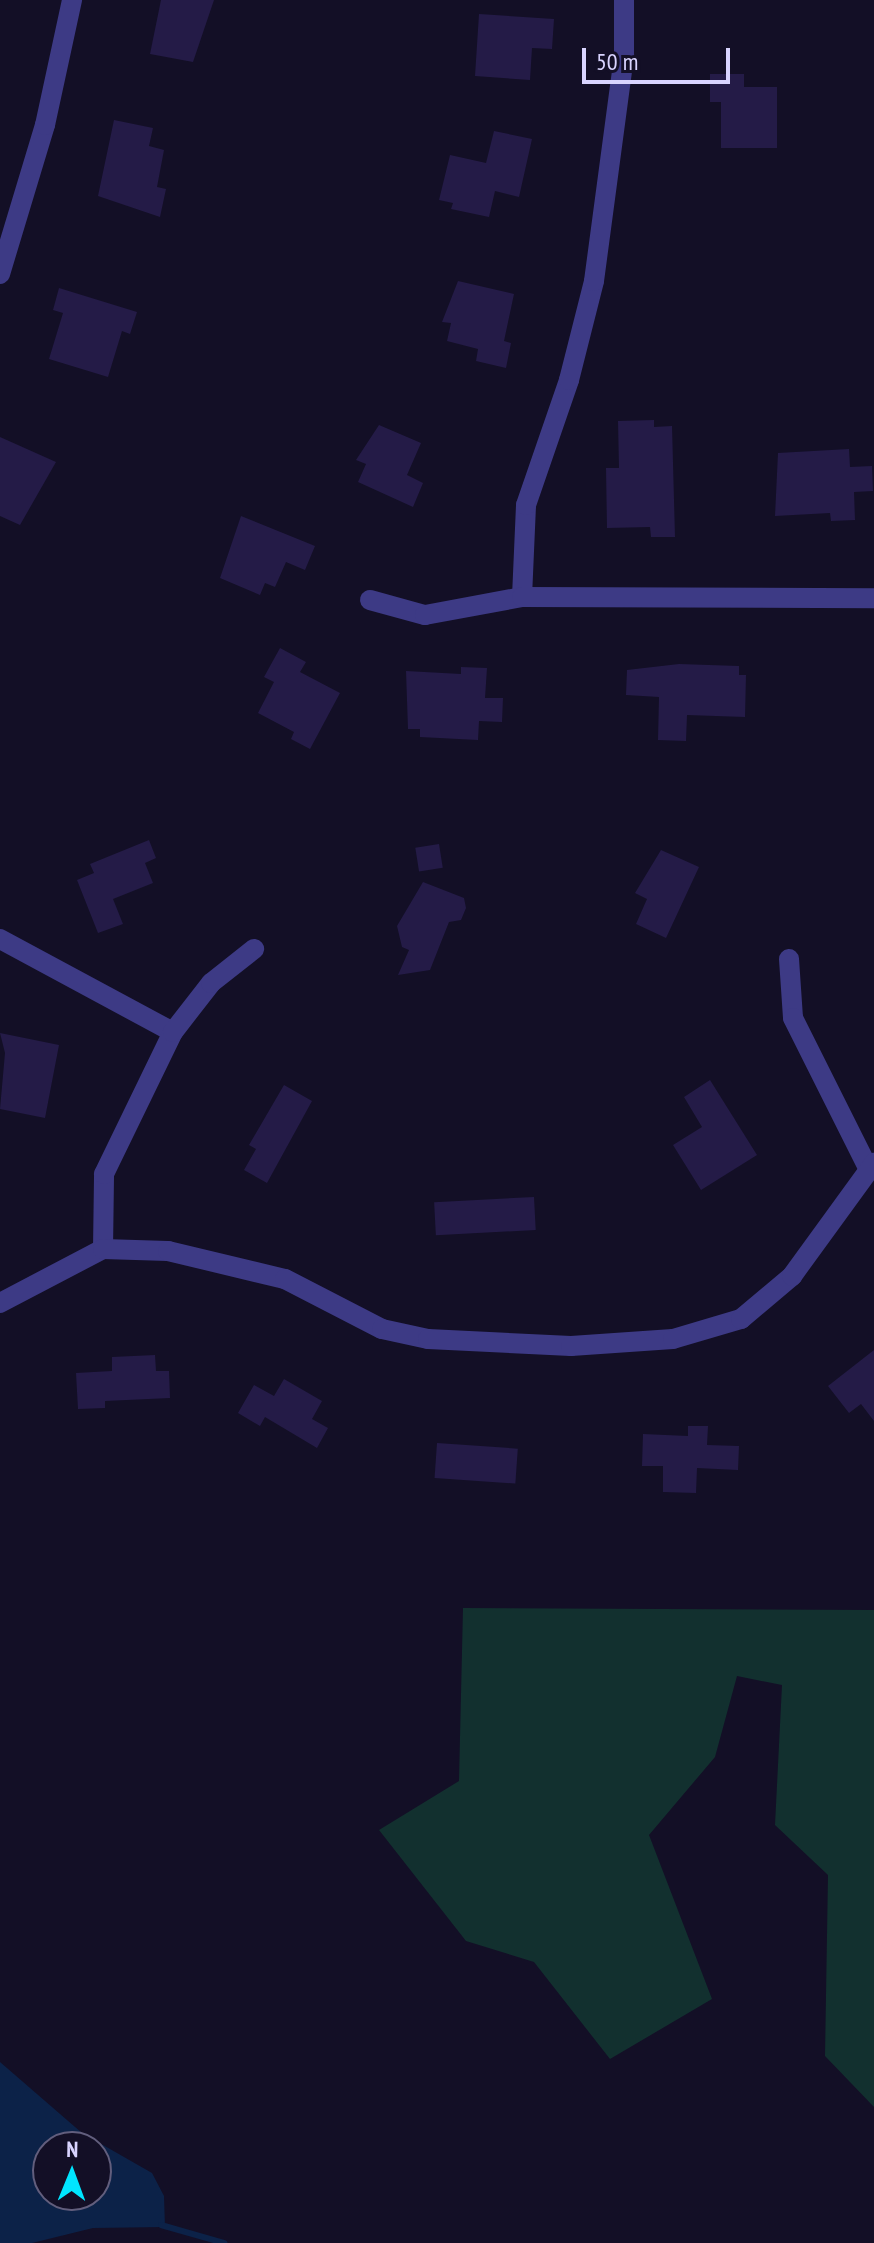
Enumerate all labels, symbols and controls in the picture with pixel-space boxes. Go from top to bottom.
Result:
scale bar [586,32,734,82]
text: 50 m [596,46,638,77]
north arrow [32,2131,112,2211]
text: N [66,2135,79,2163]

